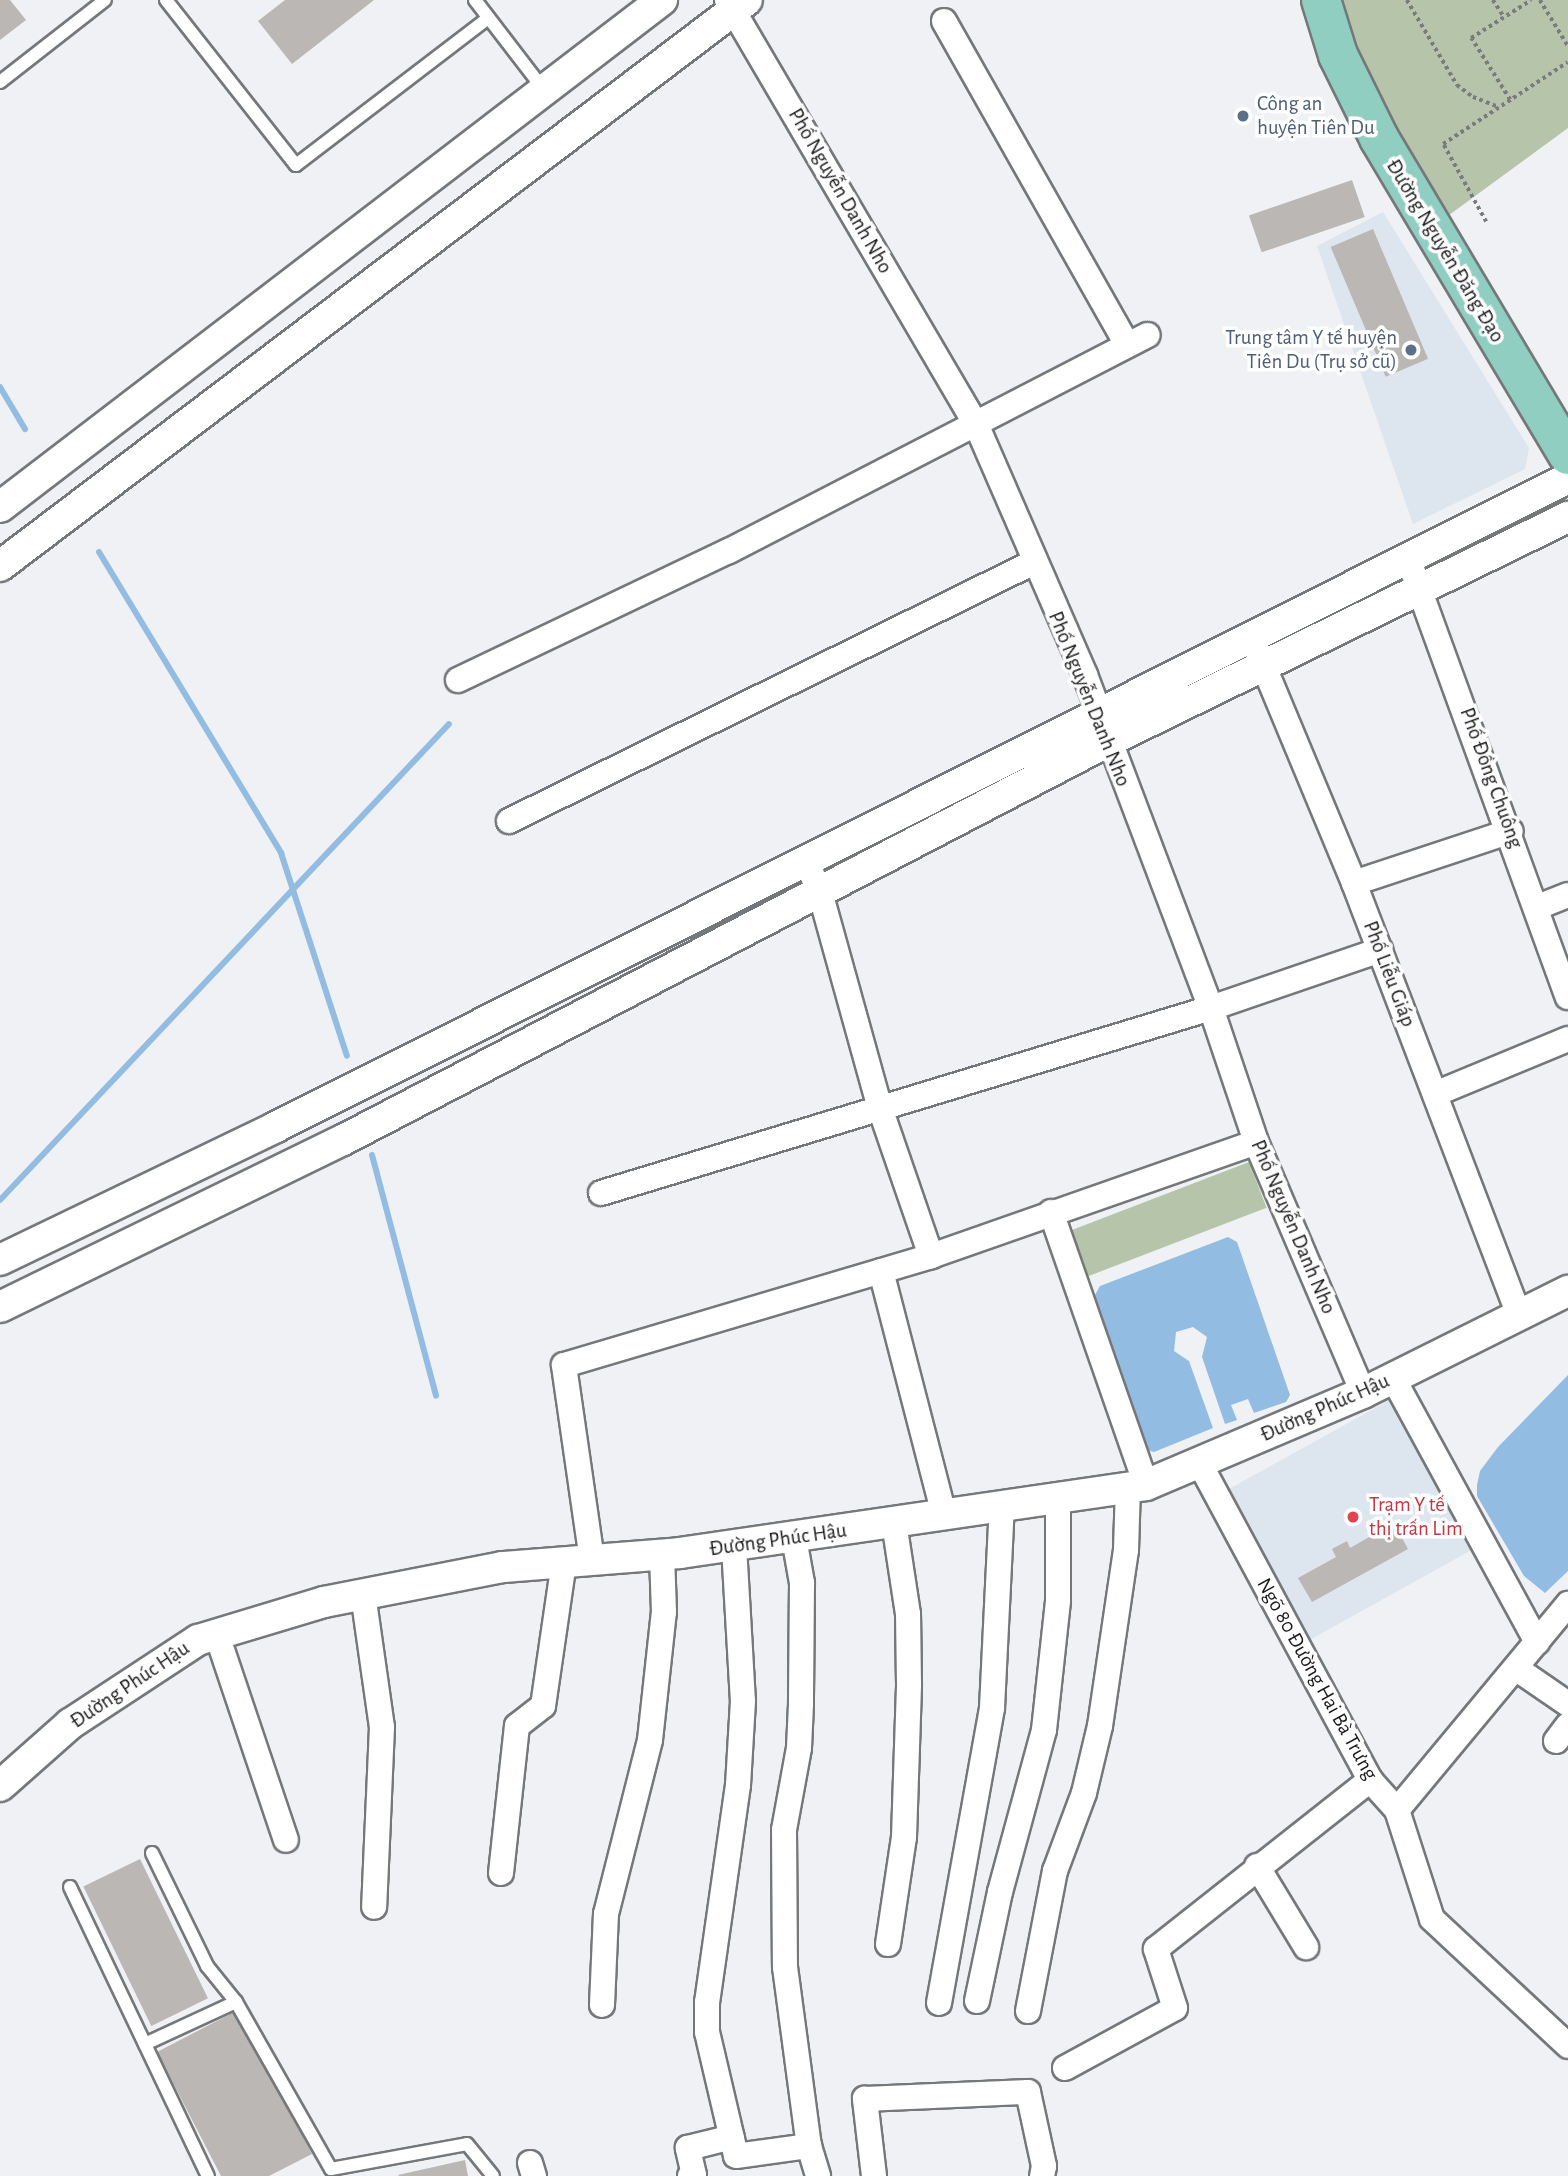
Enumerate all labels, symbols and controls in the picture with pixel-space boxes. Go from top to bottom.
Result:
place label: Công an huyện Tiên Du [1257,91,1375,141]
street label: Phố Nguyễn Danh Nho [782,104,898,278]
marker: Công an huyện Tiên Du [1235,108,1251,124]
street label: Đường Nguyễn Đăng Đạo [1380,155,1510,347]
place label: Trung tâm Y tế huyện Tiên Du (Trụ sở cũ) [1225,325,1397,375]
marker: Trung tâm Y tế huyện Tiên Du (Trụ sở cũ) [1403,342,1419,358]
street label: Phố Nguyễn Danh Nho [1042,608,1136,790]
street label: Phố Đồng Chuông [1454,704,1528,852]
street label: Phố Liễu Giáp [1357,918,1421,1030]
street label: Phố Nguyễn Danh Nho [1245,1136,1341,1318]
street label: Đường Phúc Hậu [1257,1368,1393,1448]
place label: Trạm Y tế thị trấn Lim [1369,1492,1463,1542]
marker: Trạm Y tế thị trấn Lim [1343,1507,1363,1527]
street label: Đường Phúc Hậu [708,1518,848,1562]
street label: Ngõ 80 Đường Hai Bà Trưng [1251,1574,1383,1784]
street label: Đường Phúc Hậu [66,1636,194,1734]

